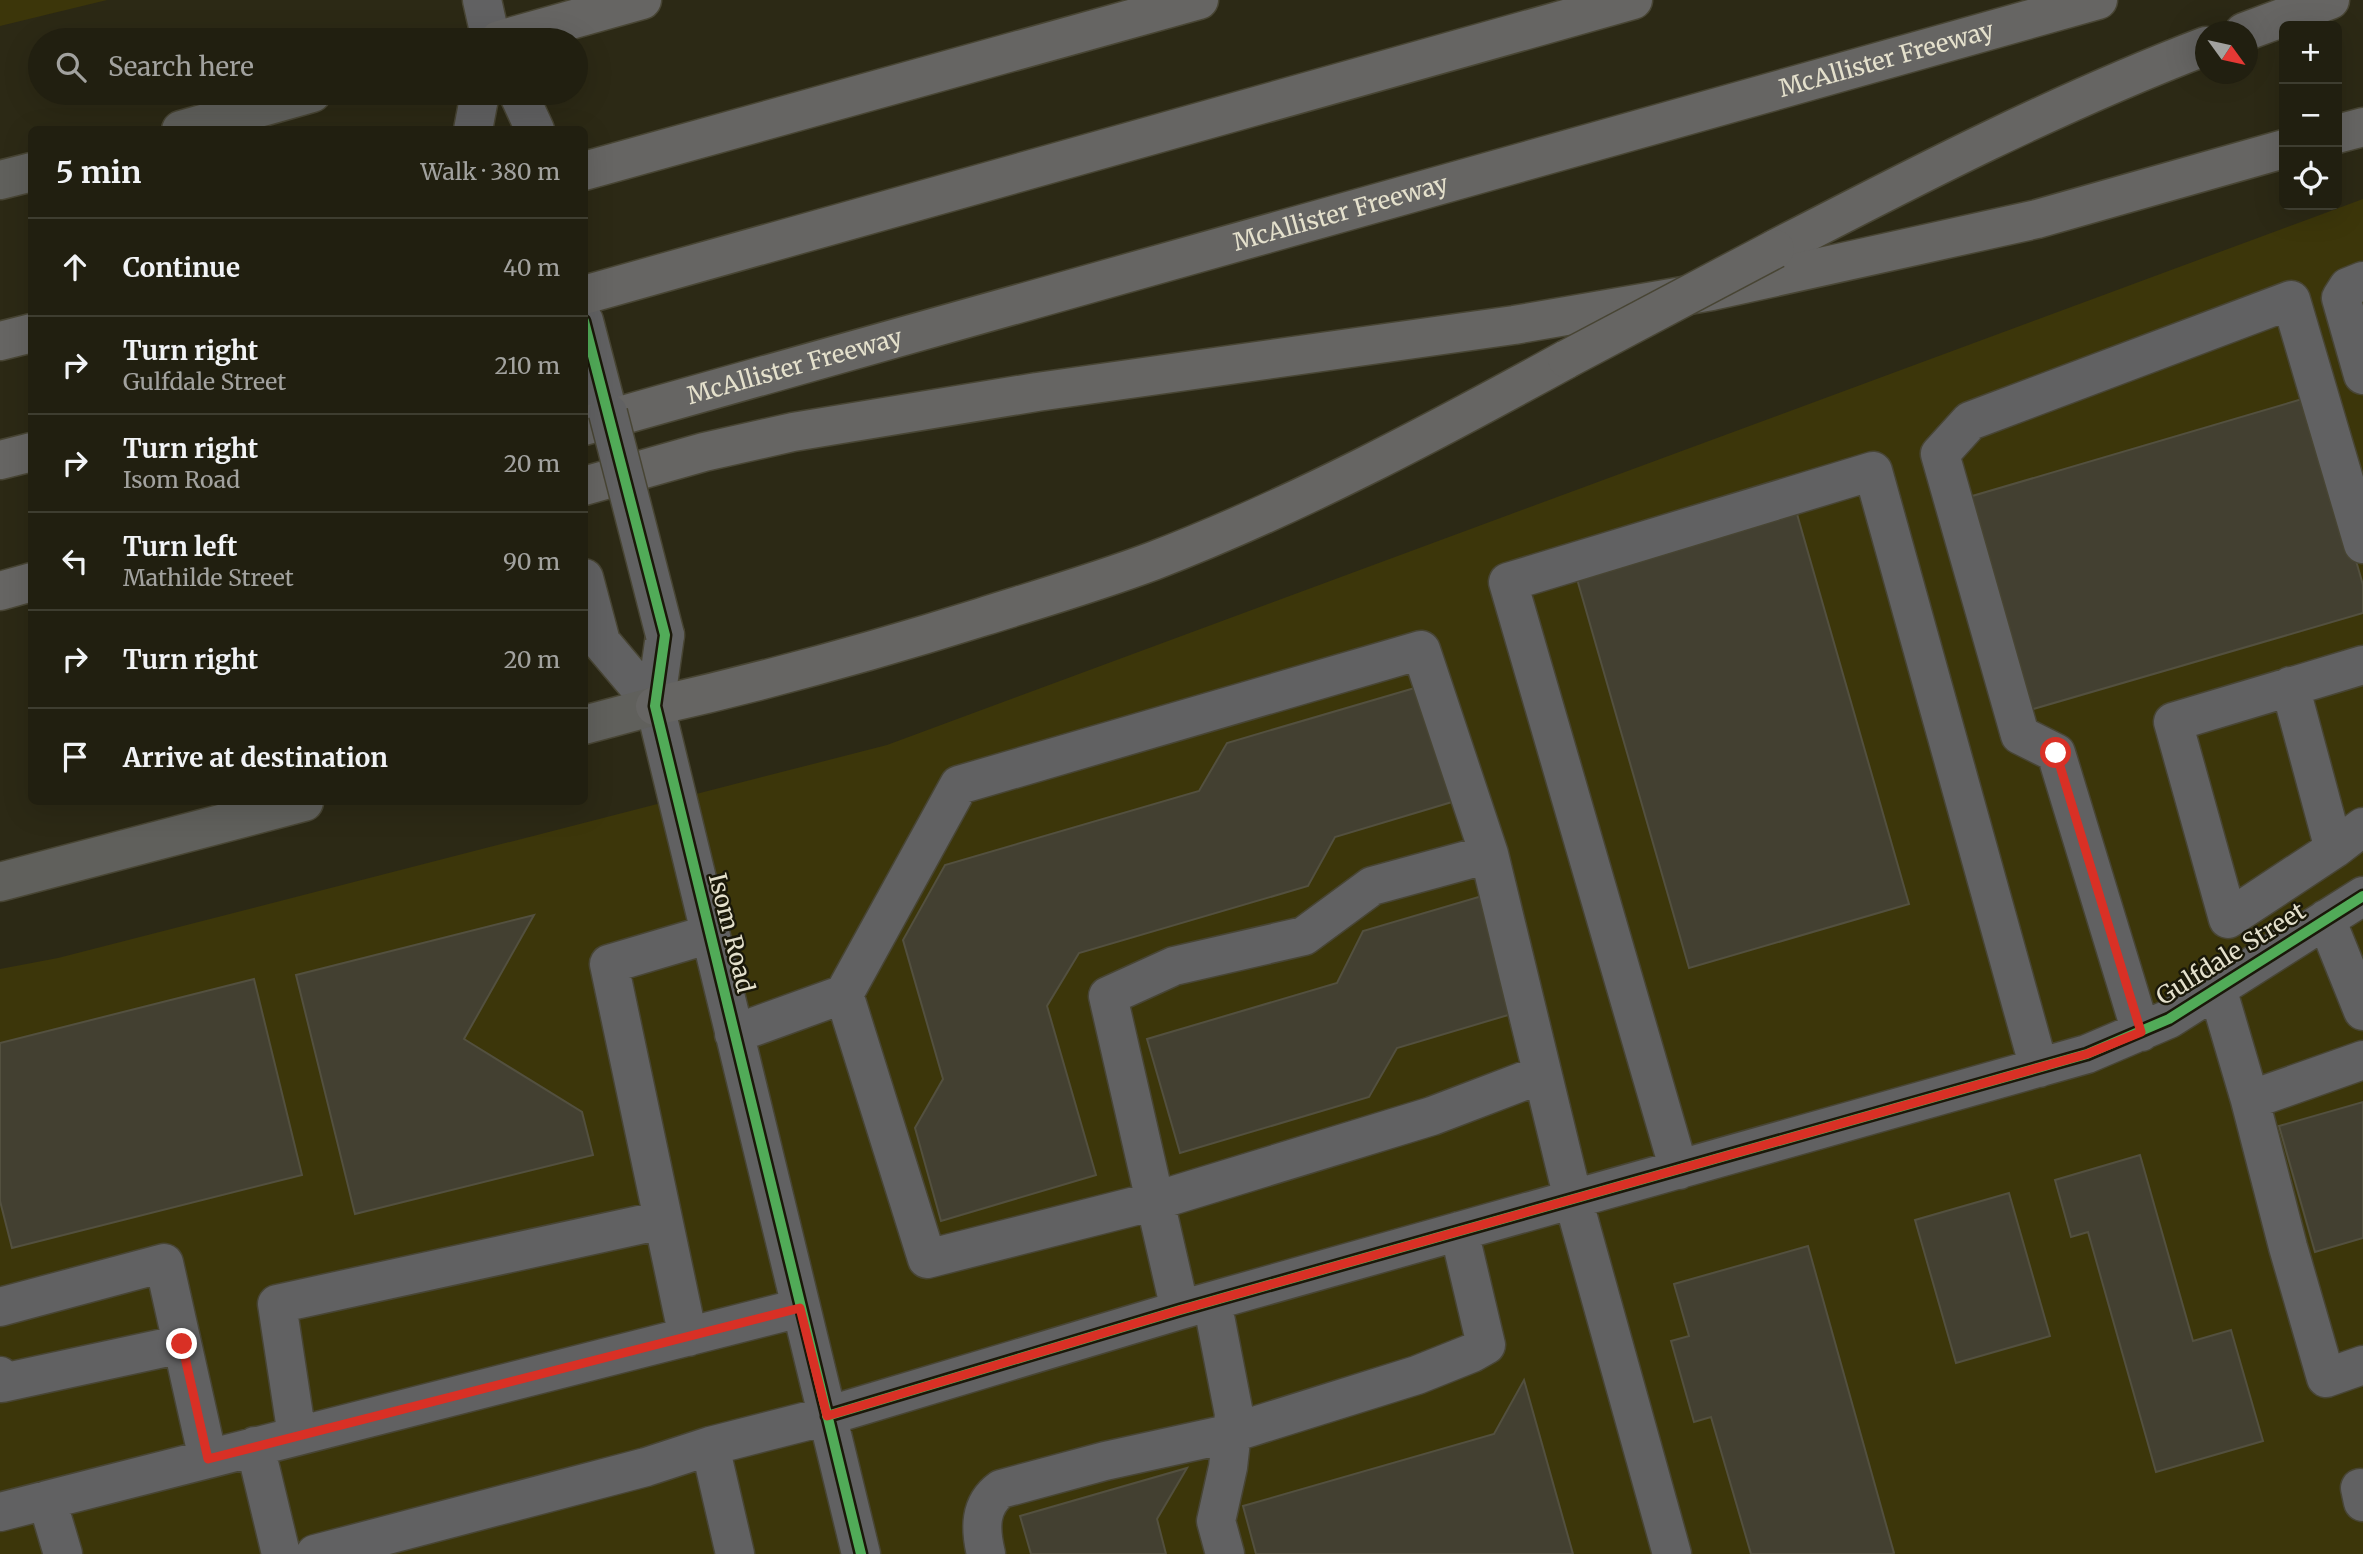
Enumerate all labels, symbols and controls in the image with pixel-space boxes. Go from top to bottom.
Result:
street label: McAllister Freeway [1775,14,1997,104]
north arrow [2195,21,2258,84]
map controls [2279,21,2342,210]
button: + [2279,21,2342,84]
search box [28,28,588,105]
icon: search [52,48,90,86]
text: Search here [108,50,254,83]
button: − [2279,84,2342,147]
button: locate [2279,147,2342,210]
text: 5 min [56,153,141,191]
text: Walk · 380 m [421,157,560,186]
street label: McAllister Freeway [1229,168,1452,258]
icon: ahead [56,248,94,286]
text: Continue [123,251,240,284]
text: 40 m [503,253,560,282]
street label: McAllister Freeway [684,321,906,411]
text: Turn right [123,334,258,367]
icon: right [56,346,94,384]
text: 210 m [495,351,560,380]
text: Gulfdale Street [123,367,286,396]
text: Turn right [123,432,258,465]
icon: right [56,444,94,482]
text: 20 m [504,449,560,478]
text: Isom Road [123,465,240,494]
text: Turn left [123,530,237,563]
icon: left [56,542,94,580]
text: 90 m [503,547,560,576]
text: Mathilde Street [123,563,294,592]
icon: right [56,640,94,678]
text: Turn right [123,643,258,676]
text: 20 m [504,645,560,674]
route start [2040,737,2071,768]
icon: arrive [56,738,94,776]
text: Arrive at destination [123,741,388,774]
street label: Isom Road [702,870,761,996]
street label: Gulfdale Street [2150,895,2312,1012]
route end [166,1328,197,1359]

